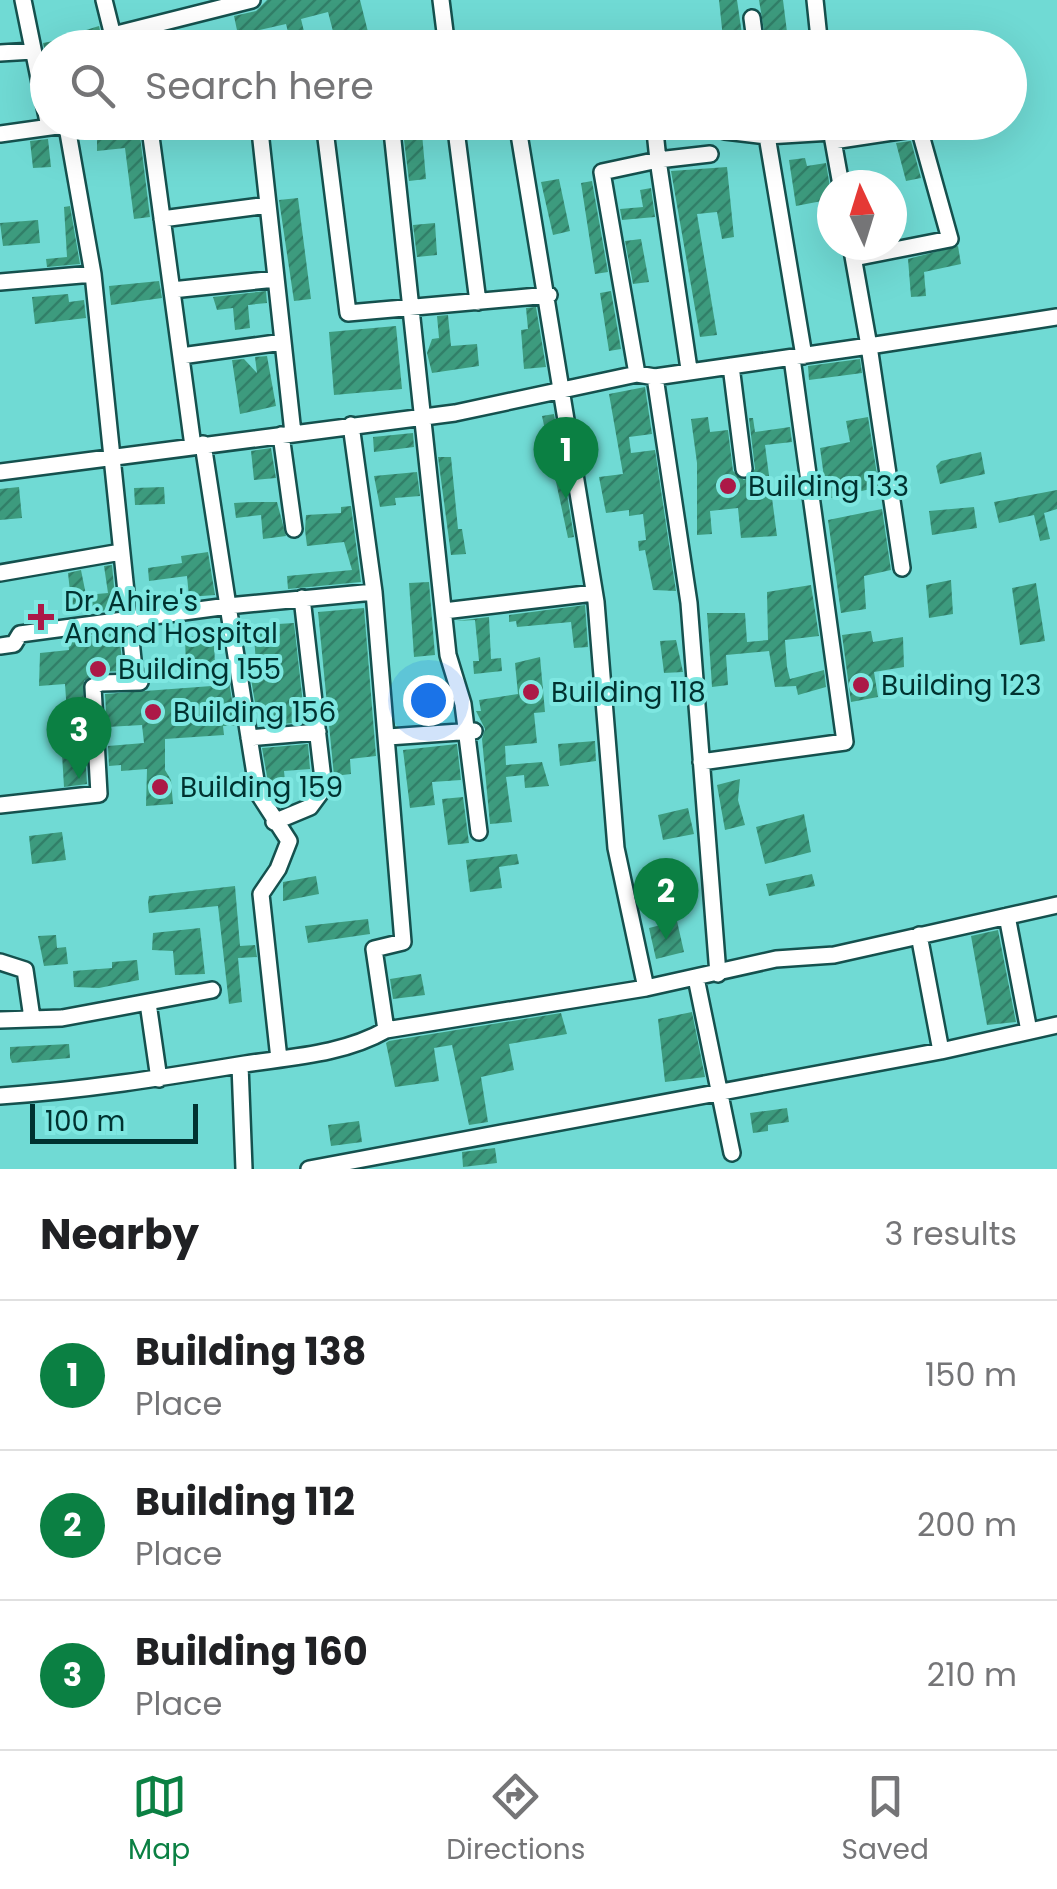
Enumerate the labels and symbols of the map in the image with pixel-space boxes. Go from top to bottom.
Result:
north arrow [817,170,907,260]
pin: 1 [534,416,598,499]
place label: Building 133 [748,467,909,506]
marker: Building 133 [717,475,739,497]
place label: Dr. Ahire's Anand Hospital [64,582,278,653]
marker: Dr. Ahire's Anand Hospital [28,604,54,630]
place label: Building 155 [118,650,281,689]
marker: Building 155 [87,658,109,680]
place label: Building 123 [881,666,1042,705]
place label: Building 118 [551,673,706,712]
marker: Building 123 [850,674,872,696]
your location [403,675,454,726]
marker: Building 118 [520,681,542,703]
place label: Building 156 [173,693,336,732]
pin: 3 [46,696,112,779]
marker: Building 156 [142,701,164,723]
place label: Building 159 [180,768,343,807]
marker: Building 159 [149,776,171,798]
pin: 2 [634,858,698,940]
scale bar [30,1099,198,1144]

